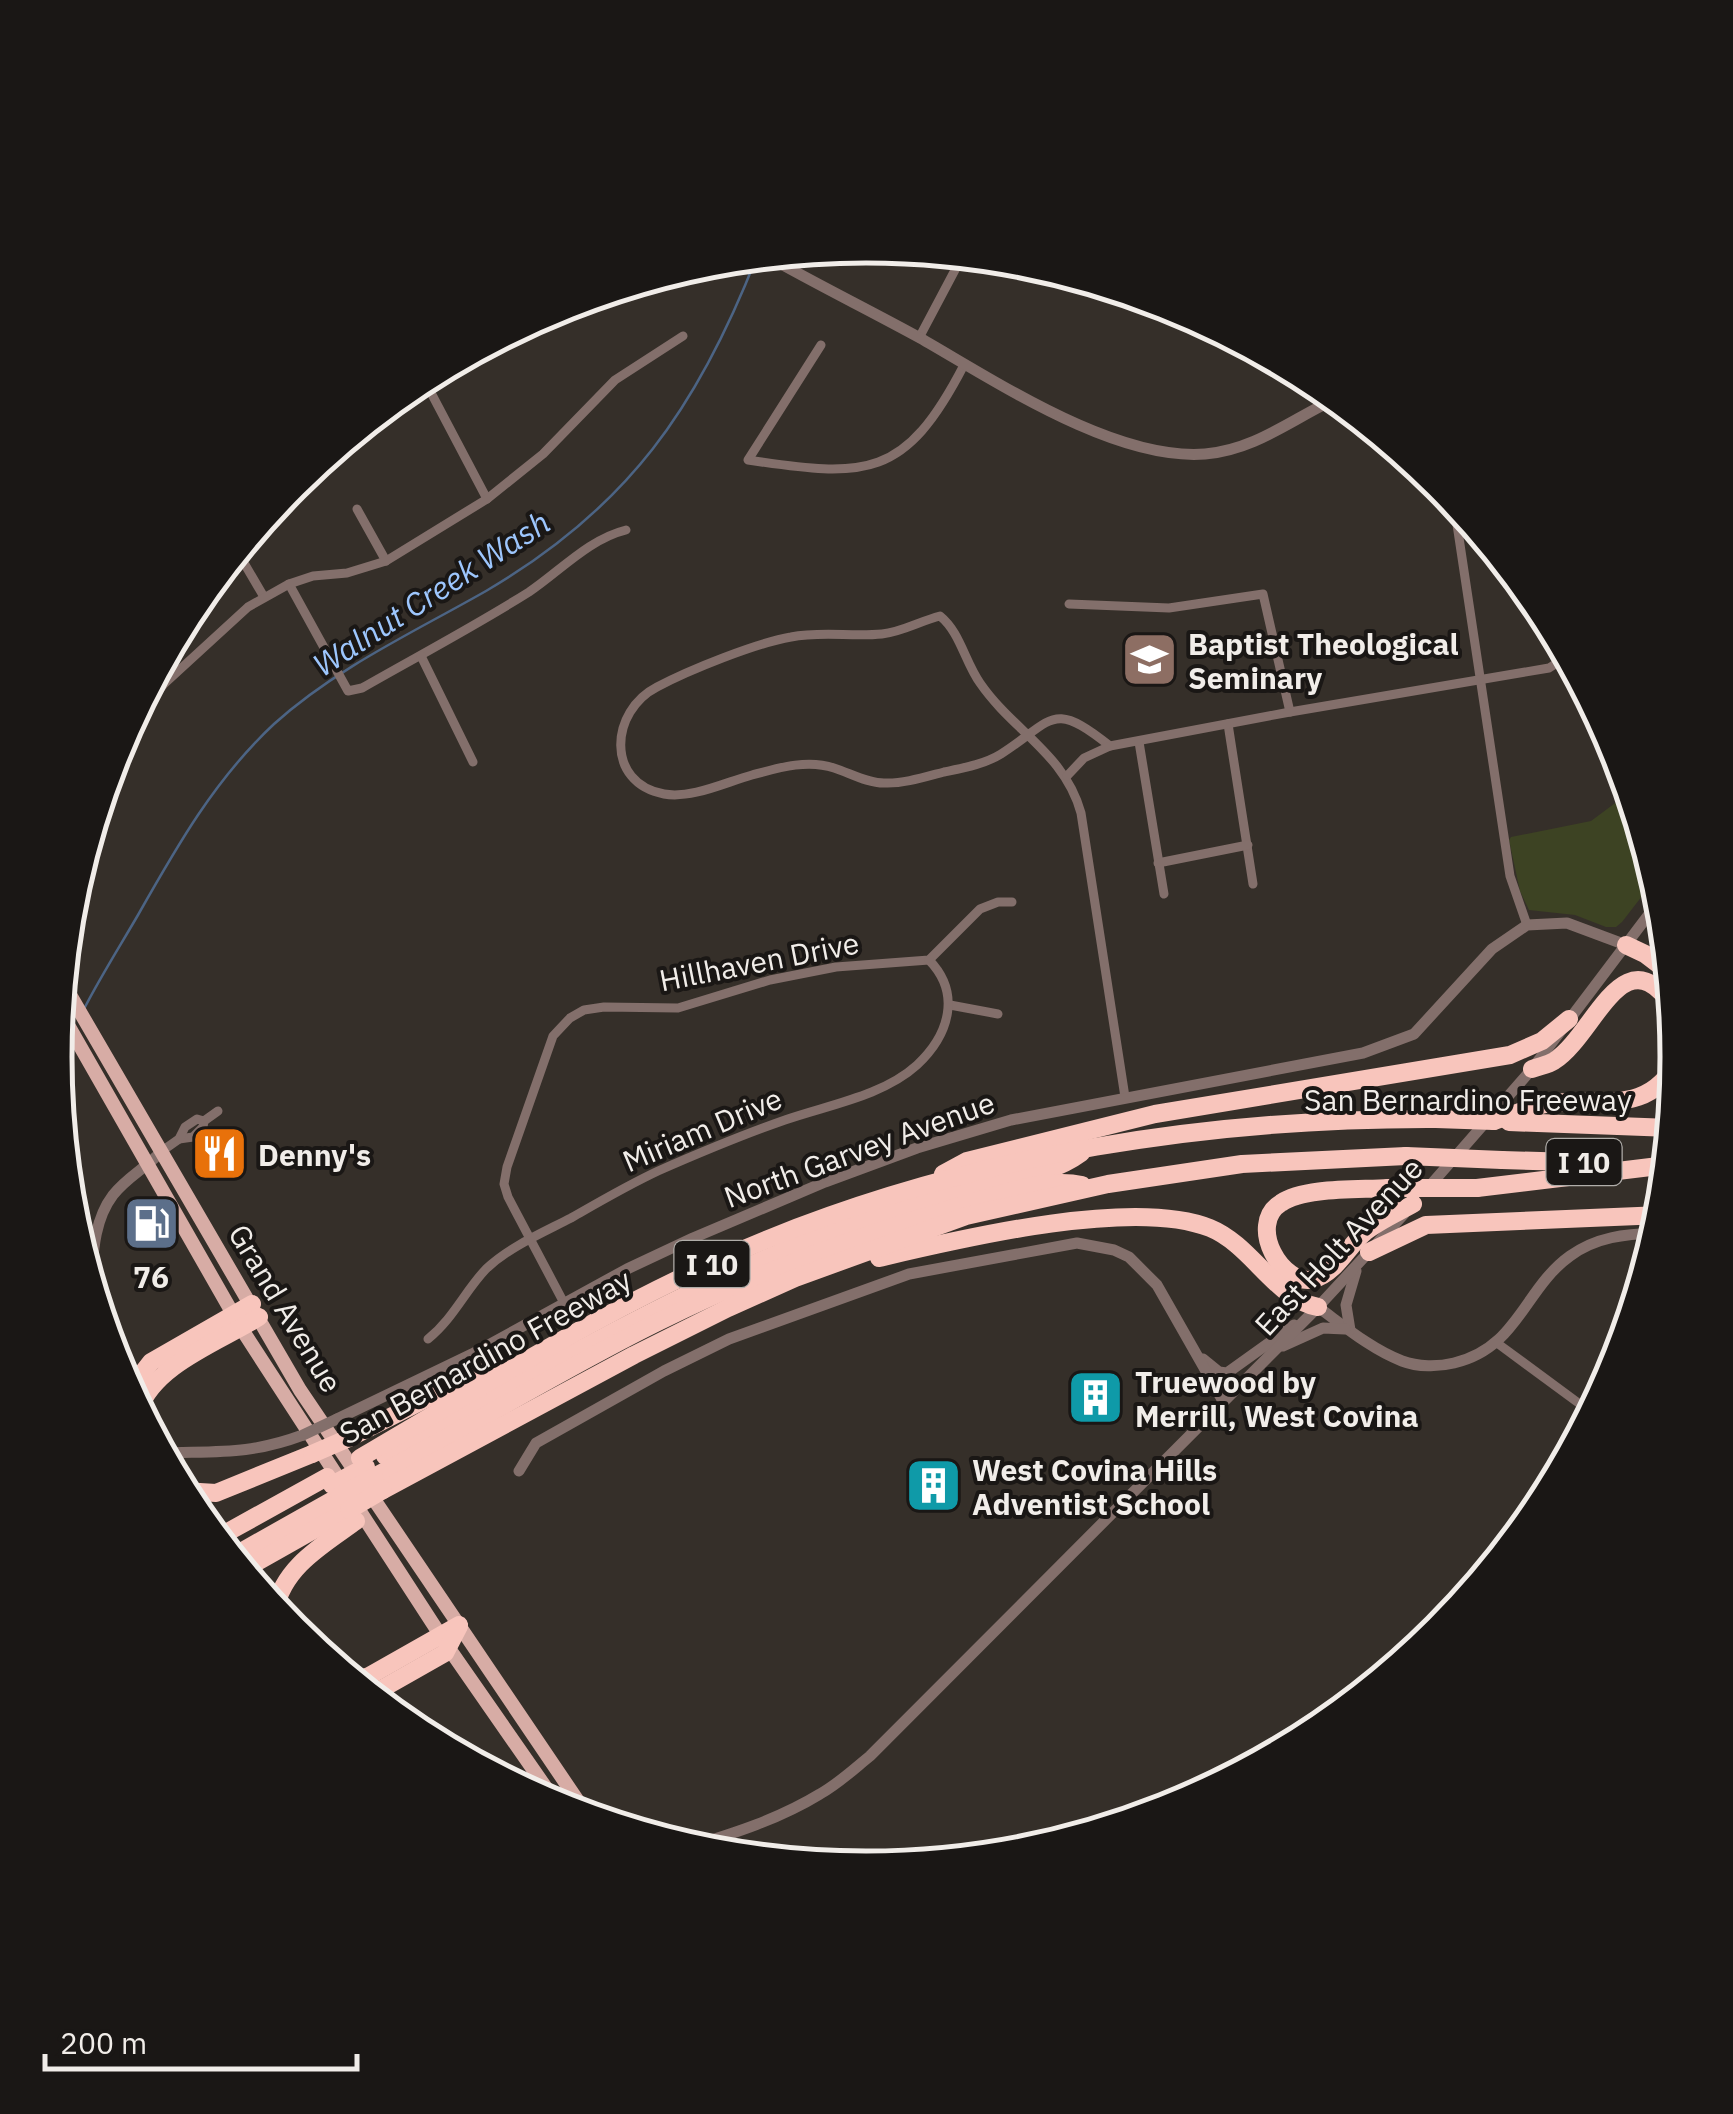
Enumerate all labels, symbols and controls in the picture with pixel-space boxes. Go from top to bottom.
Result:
water label: Walnut Creek Wash [304,501,558,685]
place label: Baptist Theological Seminary [1188,624,1459,697]
school or university icon: Baptist Theological Seminary [1119,630,1179,690]
street label: Hillhaven Drive [656,923,862,999]
street label: Miriam Drive [616,1078,788,1180]
street label: San Bernardino Freeway [1304,1080,1632,1119]
street label: North Garvey Avenue [718,1082,1000,1216]
restaurant icon: Denny's [189,1124,249,1184]
place label: Denny's [258,1135,371,1174]
road number: I 10 [1546,1139,1622,1185]
street label: East Holt Avenue [1246,1149,1430,1343]
fuel station icon: 76 [121,1193,181,1253]
street label: Grand Avenue [220,1217,352,1399]
road number: I 10 [674,1241,750,1287]
place label: 76 [133,1257,169,1296]
street label: San Bernardino Freeway [332,1259,638,1453]
place label: Truewood by Merrill, West Covina [1135,1362,1419,1435]
building icon: Truewood by Merrill, West Covina [1066,1368,1126,1428]
place label: West Covina Hills Adventist School [972,1450,1217,1523]
building icon: West Covina Hills Adventist School [903,1456,963,1516]
scale bar [45,2009,358,2071]
text: 200 m [60,2023,147,2062]

